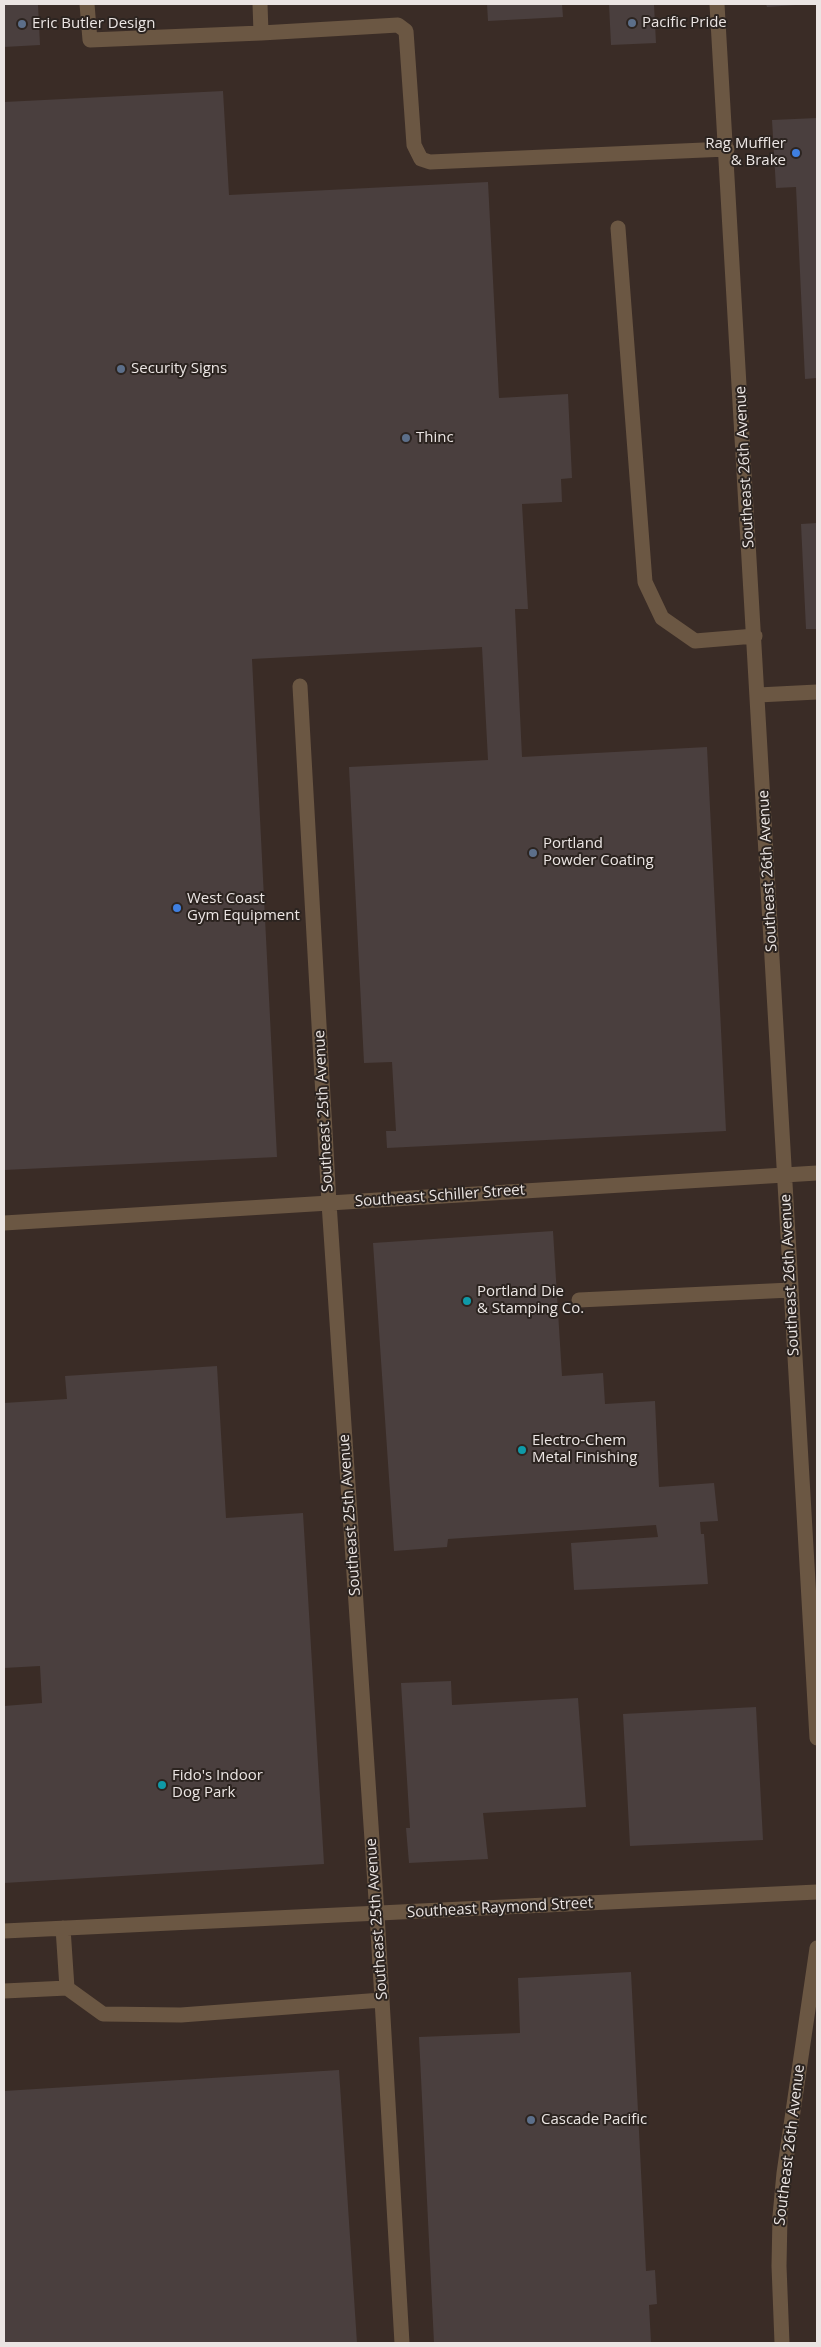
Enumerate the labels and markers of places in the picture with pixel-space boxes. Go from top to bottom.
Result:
place label: Pacific Pride [642,14,727,32]
place label: Eric Butler Design [32,15,155,33]
marker: Pacific Pride [626,17,638,29]
marker: Eric Butler Design [16,18,28,30]
place label: Rag Muffler & Brake [705,135,786,170]
marker: Rag Muffler & Brake [790,147,802,159]
place label: Security Signs [131,360,227,378]
marker: Security Signs [115,363,127,375]
place label: Thinc [416,429,454,447]
marker: Thinc [400,432,412,444]
place label: Portland Powder Coating [543,835,654,870]
marker: Portland Powder Coating [527,847,539,859]
place label: West Coast Gym Equipment [187,890,300,925]
marker: West Coast Gym Equipment [171,902,183,914]
place label: Portland Die & Stamping Co. [477,1283,584,1318]
marker: Portland Die & Stamping Co. [461,1295,473,1307]
place label: Electro-Chem Metal Finishing [532,1432,637,1467]
marker: Electro-Chem Metal Finishing [516,1444,528,1456]
place label: Fido's Indoor Dog Park [172,1767,263,1802]
marker: Fido's Indoor Dog Park [156,1779,168,1791]
place label: Cascade Pacific [541,2111,647,2129]
marker: Cascade Pacific [525,2114,537,2126]

